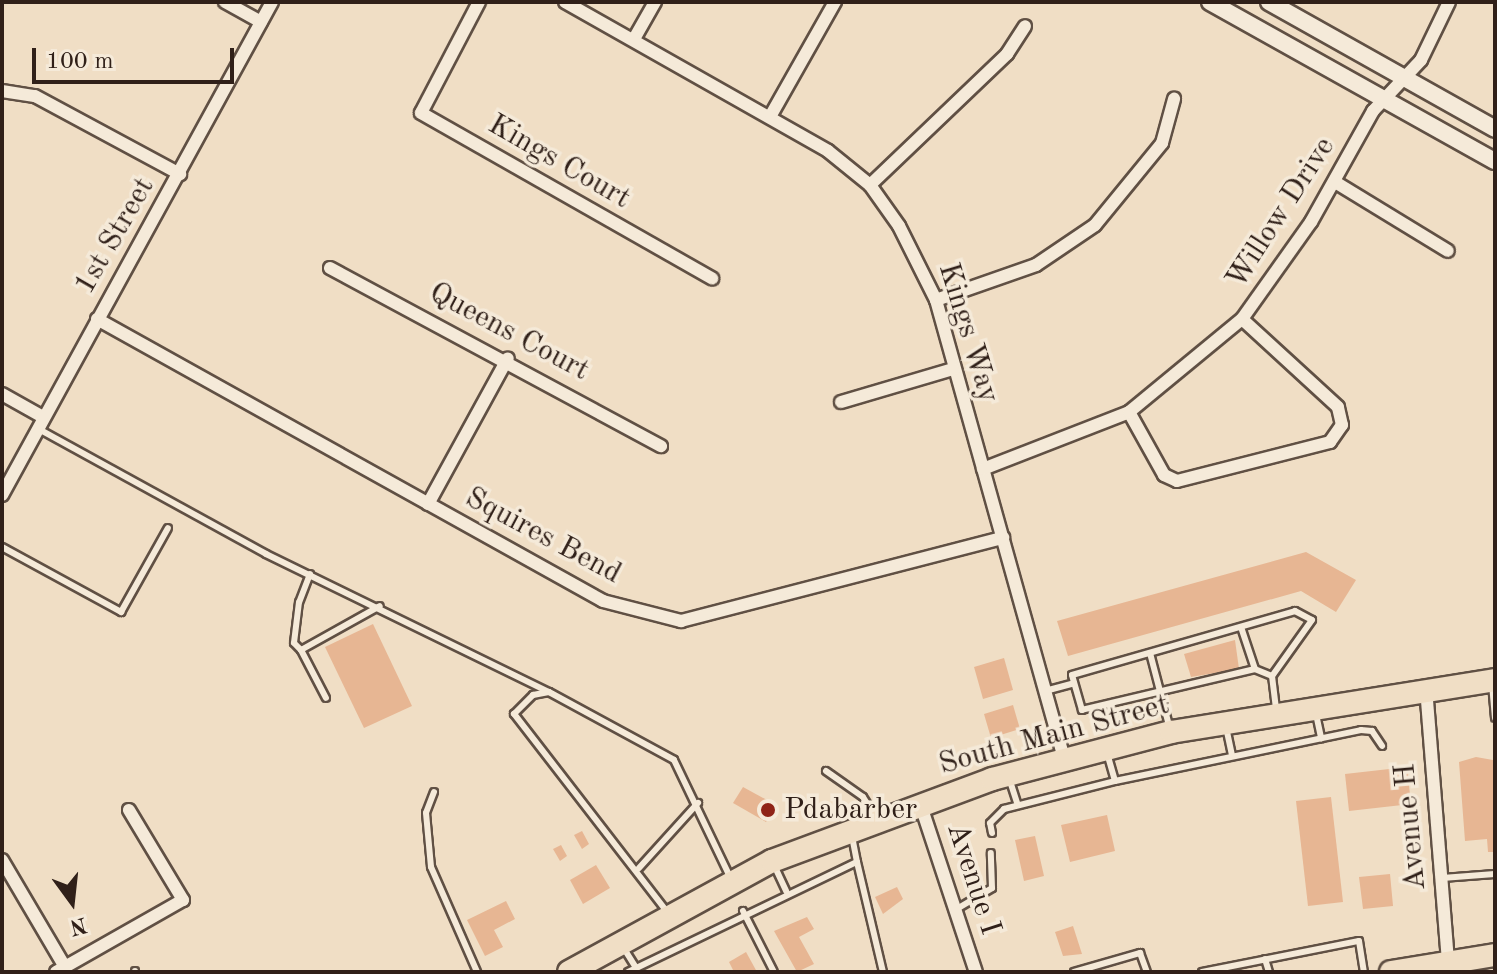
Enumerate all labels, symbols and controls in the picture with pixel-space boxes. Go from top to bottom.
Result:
scale bar [36,32,238,82]
text: 100 m [46,50,114,74]
street label: Kings Court [481,107,637,217]
street label: Willow Drive [1219,131,1343,295]
street label: 1st Street [67,171,163,301]
street label: Kings Way [930,259,1006,407]
street label: Queens Court [423,275,595,389]
street label: Squires Bend [459,480,627,592]
street label: South Main Street [935,687,1173,783]
street label: Avenue H [1388,762,1434,892]
place label: Pdabarber [784,792,917,828]
marker: Pdabarber [759,801,777,819]
street label: Avenue I [938,819,1008,939]
north arrow [32,862,112,942]
text: N [67,912,89,938]

